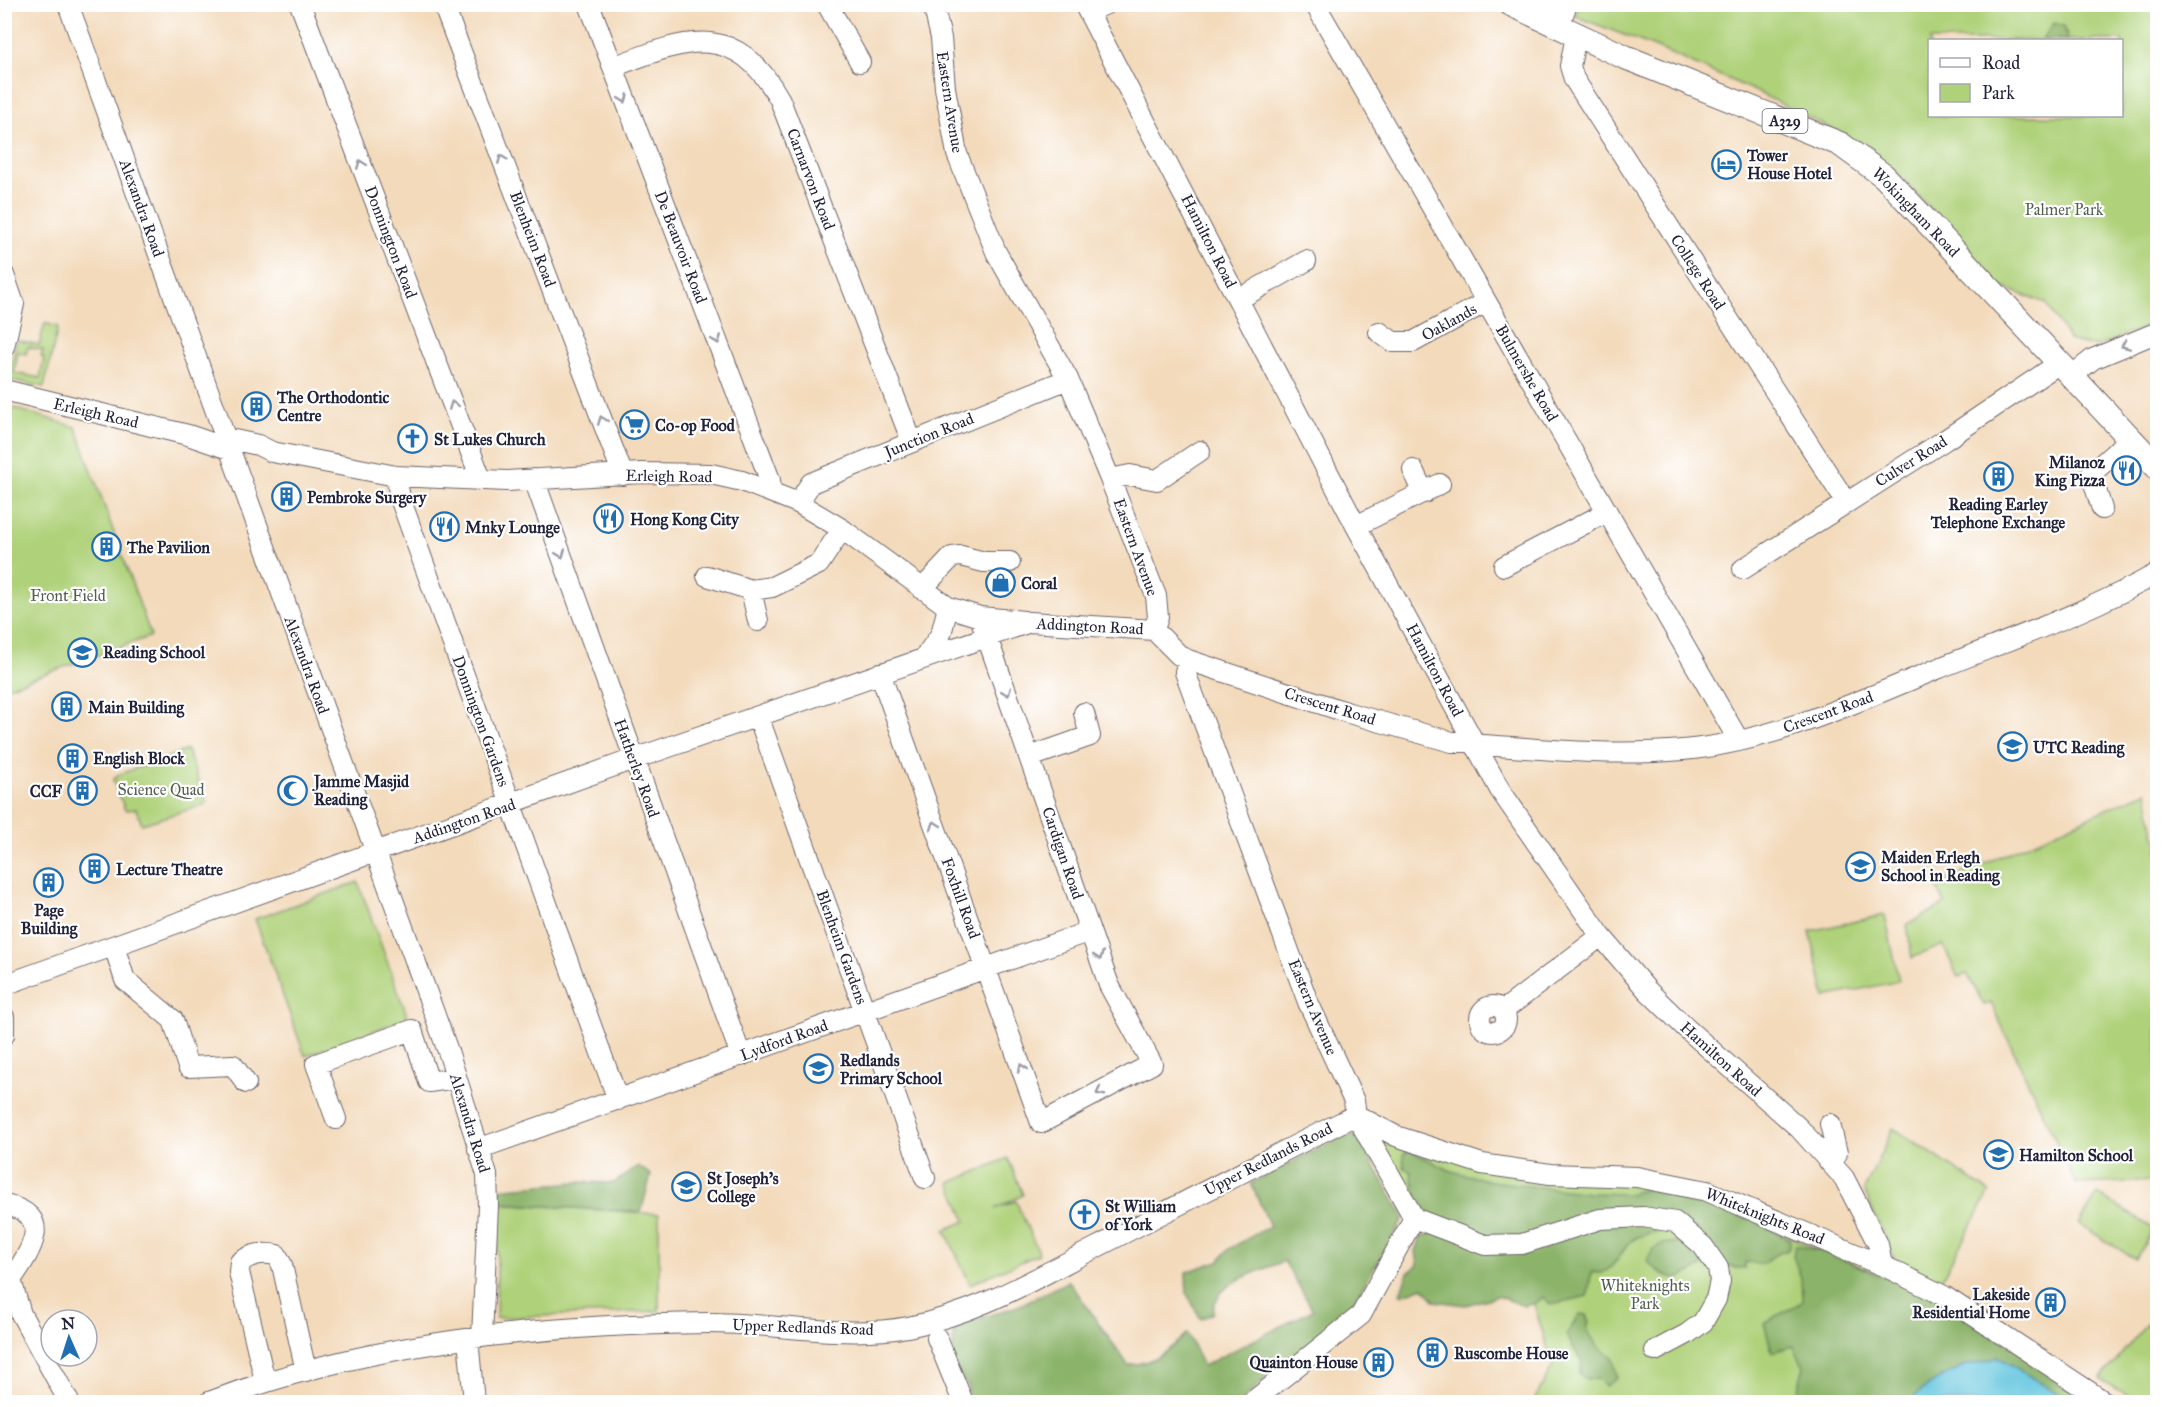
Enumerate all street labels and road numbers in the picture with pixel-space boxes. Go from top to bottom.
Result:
street label: Eastern Avenue [933,50,967,154]
road number: A329 [1762,109,1808,133]
street label: Carnarvon Road [783,126,839,232]
street label: Alexandra Road [115,156,168,259]
street label: Wokingham Road [1868,163,1964,261]
street label: Donnington Road [360,183,421,301]
street label: Blenheim Road [506,188,560,290]
street label: De Beauvoir Road [651,188,711,306]
street label: Hamilton Road [1177,191,1241,291]
street label: College Road [1666,231,1729,314]
street label: Oaklands [1418,299,1480,345]
street label: Bulmershe Road [1492,321,1562,425]
street label: Erleigh Road [51,394,140,433]
street label: Junction Road [880,409,977,463]
street label: Culver Road [1872,431,1950,491]
street label: Erleigh Road [626,466,712,487]
street label: Eastern Avenue [1110,496,1163,599]
street label: Alexandra Road [280,613,333,716]
street label: Addington Road [1035,614,1144,639]
street label: Hamilton Road [1402,620,1468,720]
street label: Donnington Gardens [448,653,514,790]
street label: Crescent Road [1282,683,1378,729]
street label: Crescent Road [1780,687,1876,737]
street label: Hatherley Road [610,716,664,820]
street label: Addington Road [409,795,518,849]
street label: Cardigan Road [1037,804,1088,902]
street label: Foxhill Road [938,855,984,941]
street label: Blenheim Gardens [812,887,872,1007]
street label: Eastern Avenue [1284,956,1342,1058]
street label: Lydford Road [738,1015,830,1065]
street label: Hamilton Road [1676,1018,1766,1100]
street label: Alexandra Road [446,1070,494,1175]
street label: Upper Redlands Road [1201,1118,1335,1200]
street label: Whiteknights Road [1702,1183,1827,1249]
street label: Upper Redlands Road [732,1315,874,1339]

